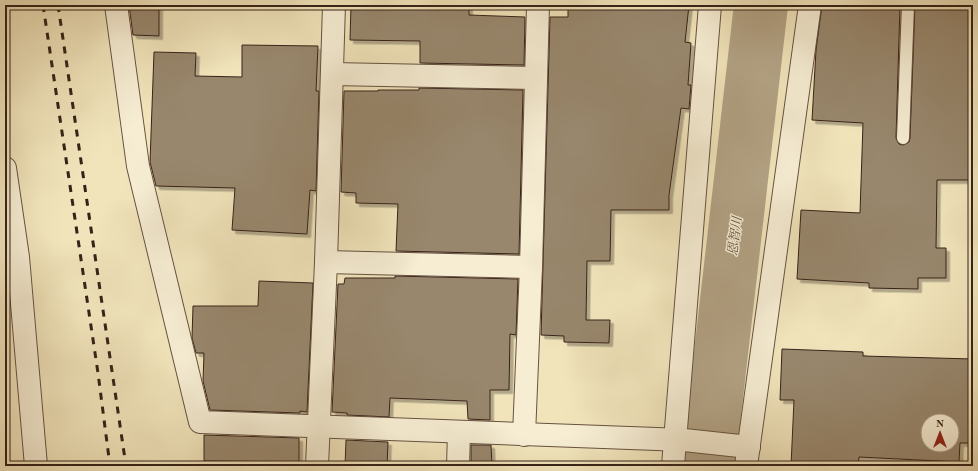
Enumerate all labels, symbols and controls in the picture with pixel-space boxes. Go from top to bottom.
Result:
water label: 恩智川 [726,214,745,256]
north arrow [920,413,960,453]
text: N [936,419,945,430]

